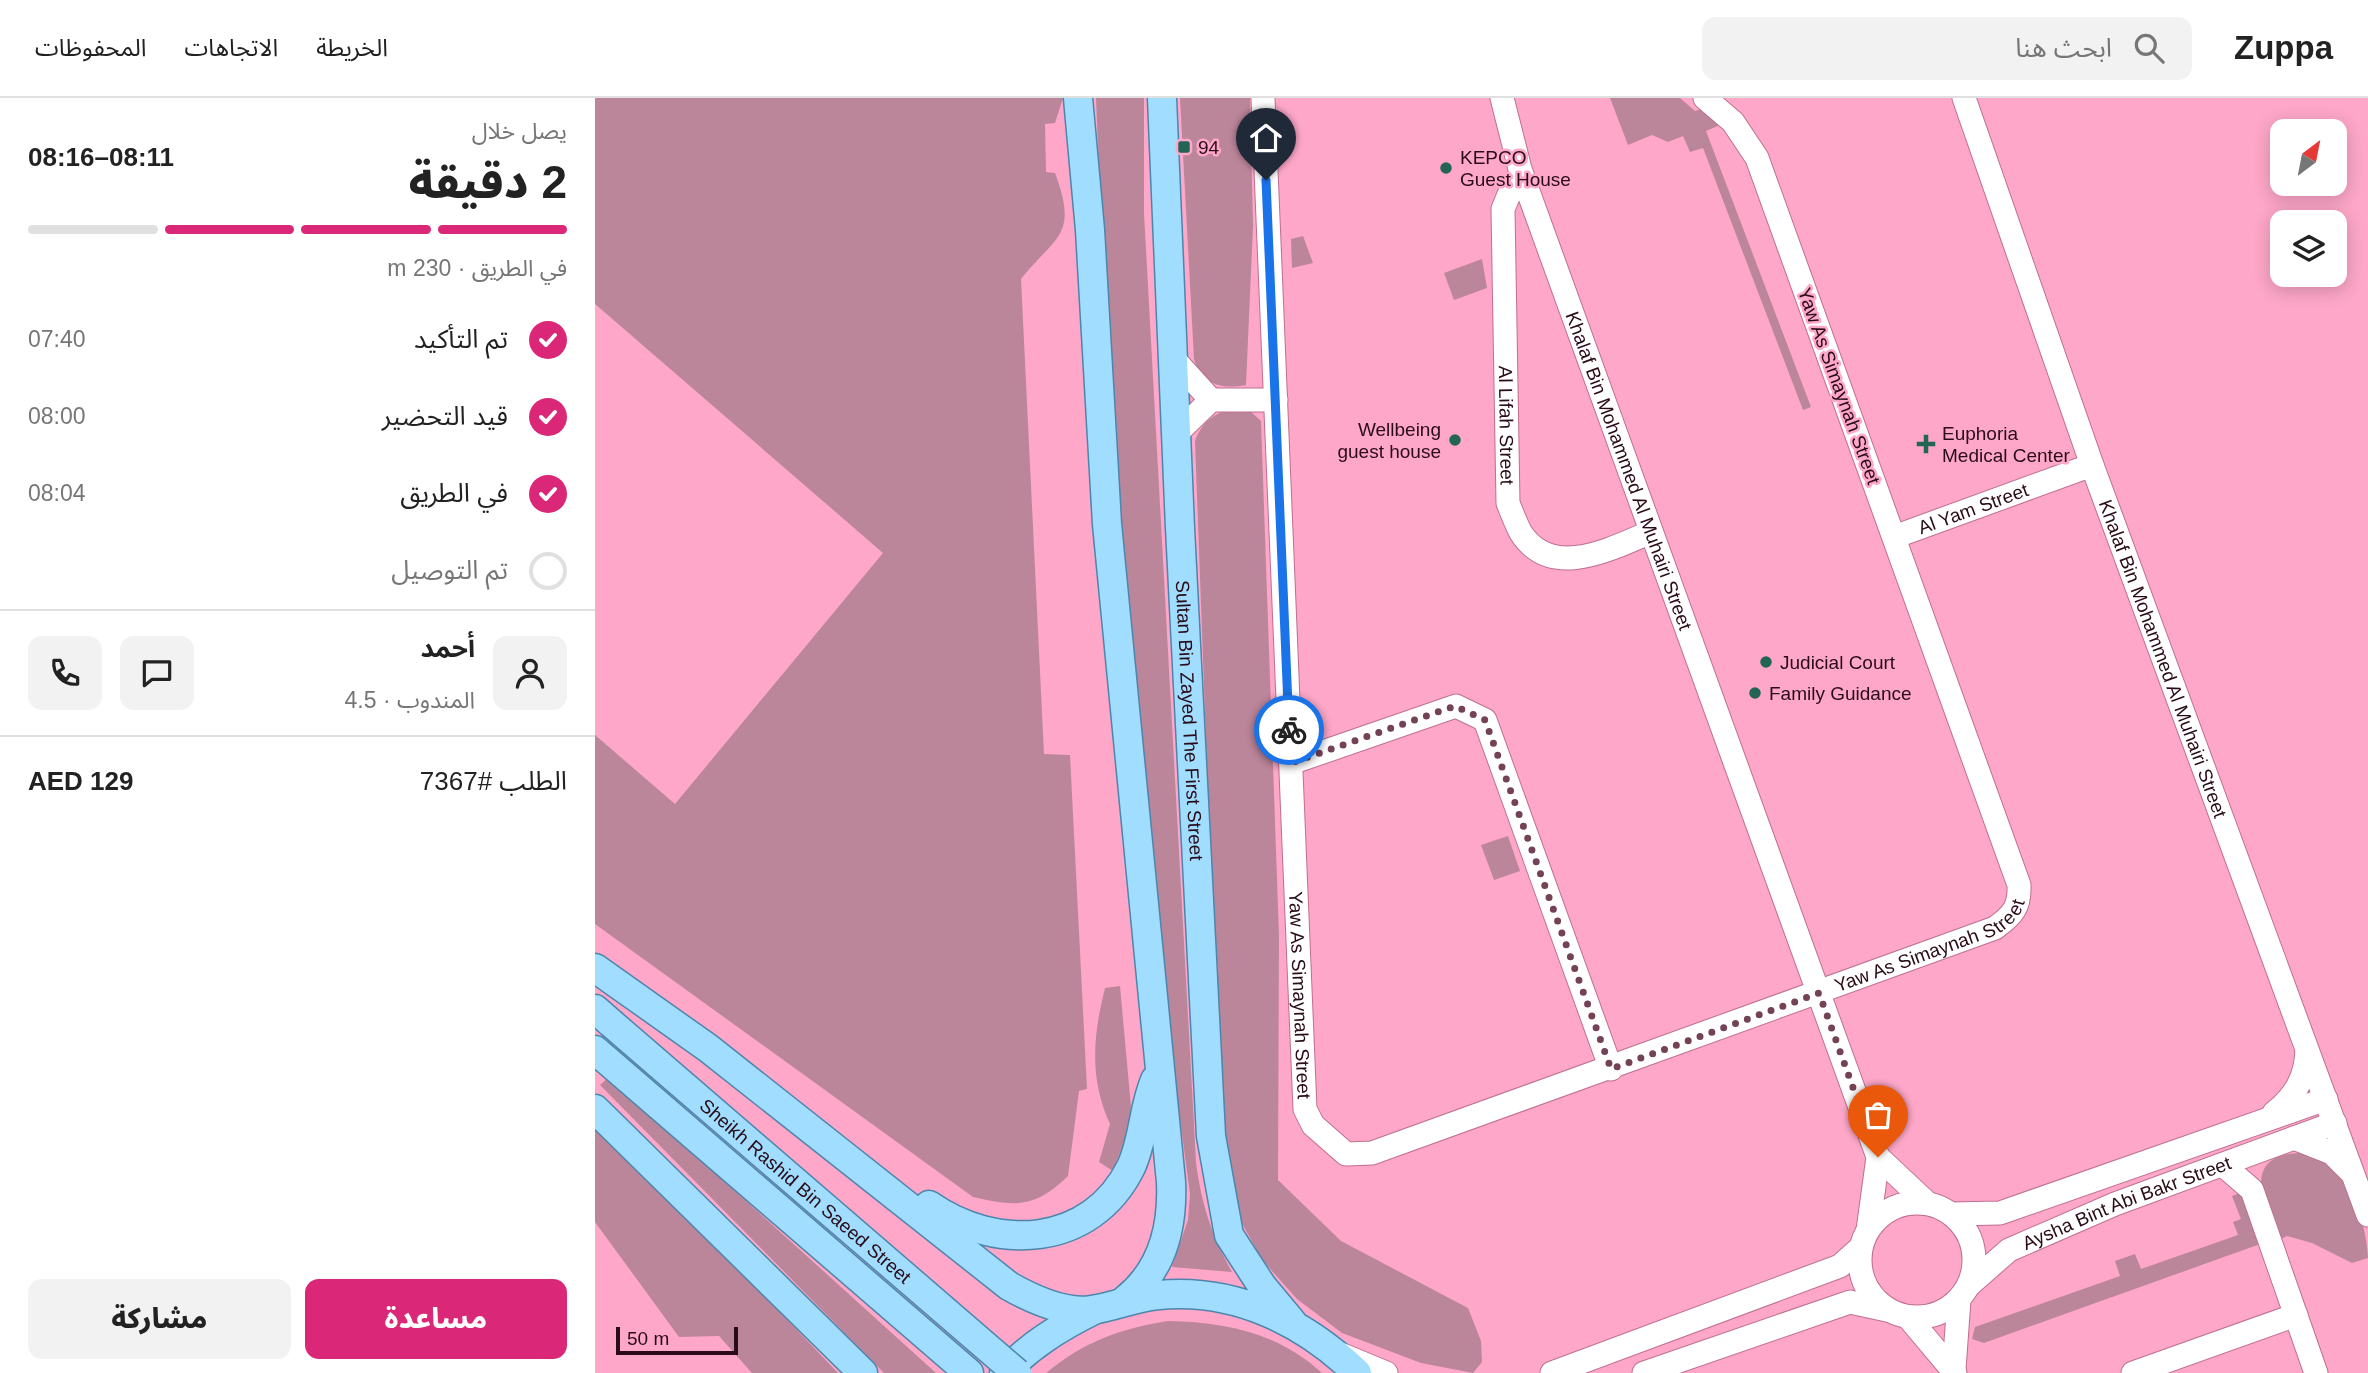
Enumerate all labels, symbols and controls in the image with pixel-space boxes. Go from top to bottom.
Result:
search box [1702,17,2192,80]
icon: search [2130,29,2168,67]
text: Zuppa [2234,29,2333,66]
text: ابحث هنا [2015,33,2112,63]
text: المحفوظات [35,34,146,61]
text: الاتجاهات [184,34,278,61]
text: الخريطة [316,34,388,61]
pin [1236,108,1296,180]
text: يصل خلال [472,118,567,144]
icon: home [1247,119,1285,157]
north arrow [2270,119,2347,196]
map controls [2270,119,2347,287]
place label: 94 [1198,137,1220,158]
marker: 94 [1176,139,1192,155]
text: 08:11–08:16 [28,142,174,172]
place label: KEPCO Guest House [1460,147,1571,190]
text: 2 دقيقة [409,156,567,208]
marker: KEPCO Guest House [1438,160,1454,176]
button: layers [2270,210,2347,287]
text: في الطريق · 230 m [387,255,567,281]
street label: Yaw As Simaynah Street [1794,285,1885,488]
street label: Khalaf Bin Mohammed Al Muhairi Street [1562,308,1697,633]
icon: check [529,321,567,359]
text: تم التأكيد [414,324,508,354]
text: 07:40 [28,326,86,352]
street label: Al Lifah Street [1495,365,1518,486]
icon: check [529,398,567,436]
text: قيد التحضير [382,401,508,431]
text: 08:00 [28,403,86,429]
place label: Wellbeing guest house [1337,419,1441,462]
place label: Euphoria Medical Center [1942,423,2070,466]
marker: Wellbeing guest house [1447,432,1463,448]
marker: Euphoria Medical Center [1916,434,1936,454]
icon: check [529,475,567,513]
text: في الطريق [400,478,508,508]
street label: Al Yam Street [1915,478,2032,538]
text: 08:04 [28,480,86,506]
street label: Khalaf Bin Mohammed Al Muhairi Street [2095,497,2232,821]
text: تم التوصيل [391,555,508,585]
street label: Sultan Bin Zayed The First Street [1172,580,1207,862]
text: أحمد [421,633,475,663]
button: phone [28,636,102,710]
button: chat [120,636,194,710]
button: person [493,636,567,710]
place label: Judicial Court [1780,652,1896,673]
marker: Judicial Court [1758,654,1774,670]
place label: Family Guidance [1769,683,1912,704]
marker: Family Guidance [1747,685,1763,701]
text: المندوب · 4.5 [345,687,475,713]
courier [1254,695,1324,765]
icon: bike [1270,711,1308,749]
text: AED 129 [28,766,134,796]
text: الطلب #7367 [420,766,567,796]
street label: Yaw As Simaynah Street [1285,891,1315,1100]
street label: Yaw As Simaynah Street [1832,896,2029,996]
pin [1848,1085,1908,1157]
street label: Sheikh Rashid Bin Saeed Street [696,1094,916,1288]
icon: bag [1859,1096,1897,1134]
street label: Aysha Bint Abi Bakr Street [2019,1152,2234,1253]
button: مشاركة [28,1279,291,1359]
button: مساعدة [305,1279,567,1359]
scale bar [616,1324,739,1356]
text: 50 m [627,1328,669,1349]

